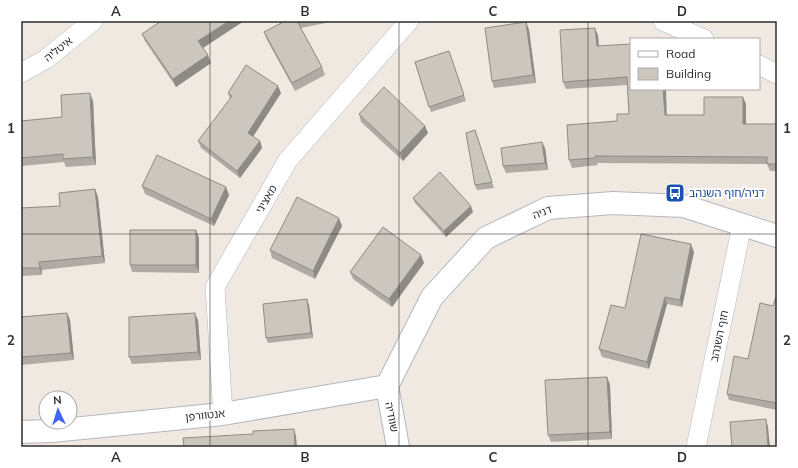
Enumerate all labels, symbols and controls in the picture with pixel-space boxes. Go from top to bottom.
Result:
text: A [111,3,121,19]
text: B [301,3,310,19]
text: C [489,3,498,19]
text: D [677,3,687,19]
street label: איטליה [41,33,75,65]
legend [630,38,760,90]
text: Road [666,46,695,61]
text: Building [666,66,711,81]
text: 1 [7,120,15,136]
text: 1 [783,120,791,136]
street label: מאציני [252,182,280,216]
bus stop icon: דניה/חוף השנהב [664,182,686,204]
place label: דניה/חוף השנהב [689,186,765,200]
street label: דניה [530,202,554,222]
street label: חוף השנהב [707,309,731,363]
text: 2 [7,332,15,348]
text: 2 [783,332,791,348]
north arrow [38,390,78,430]
text: N [53,393,62,407]
street label: שוודיה [382,401,402,433]
street label: אנטוורפן [184,406,226,424]
text: A [111,449,121,465]
text: B [301,449,310,465]
text: C [489,449,498,465]
text: D [677,449,687,465]

